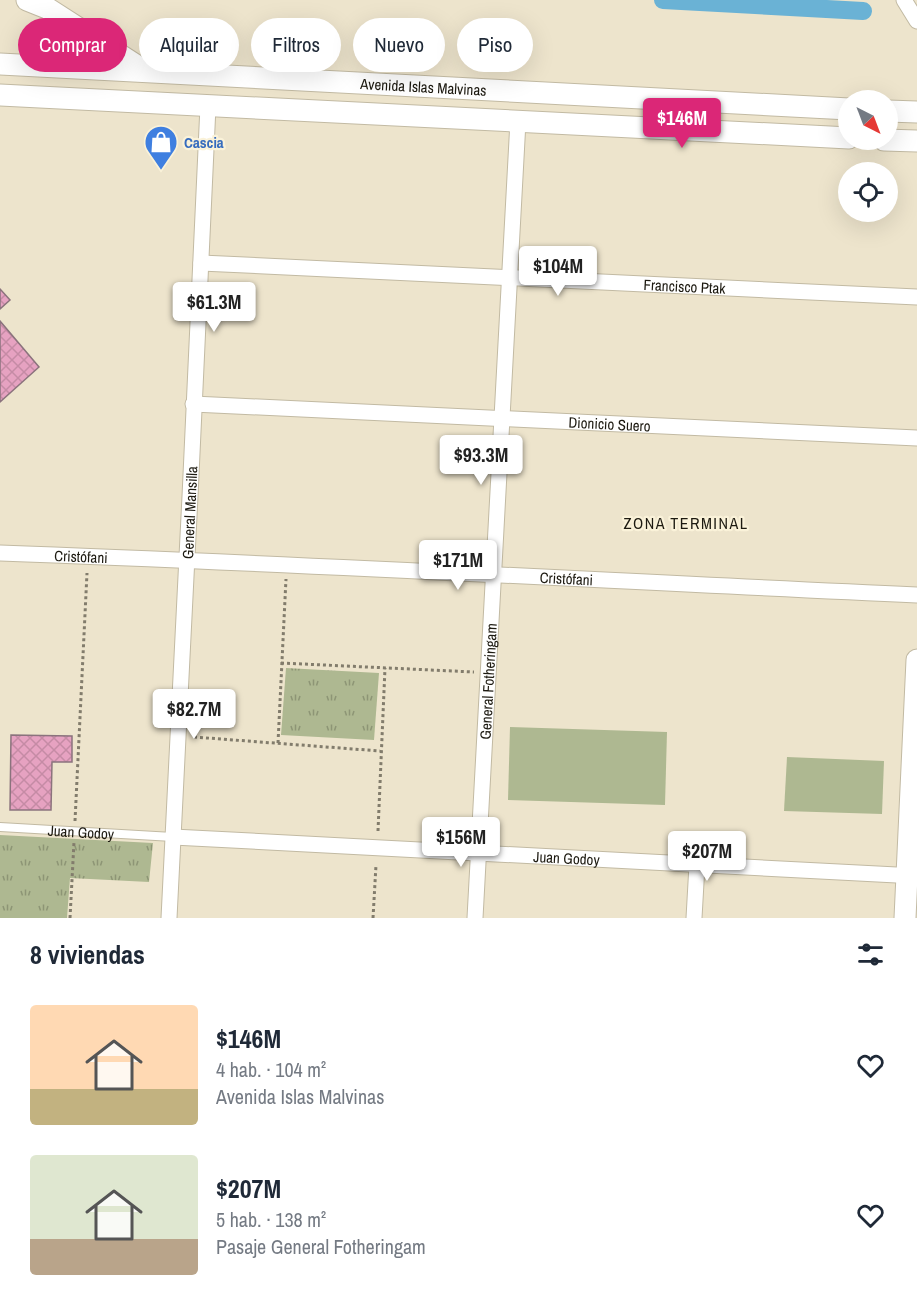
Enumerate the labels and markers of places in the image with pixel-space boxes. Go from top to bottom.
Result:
pin: $146M [640,98,724,149]
shop icon: Cascia [143,124,179,171]
place label: Cascia [184,132,224,153]
pin: $104M [516,246,600,297]
pin: $61.3M [165,282,263,333]
pin: $93.3M [432,435,530,486]
pin: $171M [416,540,500,591]
pin: $82.7M [145,689,243,740]
pin: $156M [419,817,503,868]
pin: $207M [665,831,749,882]

